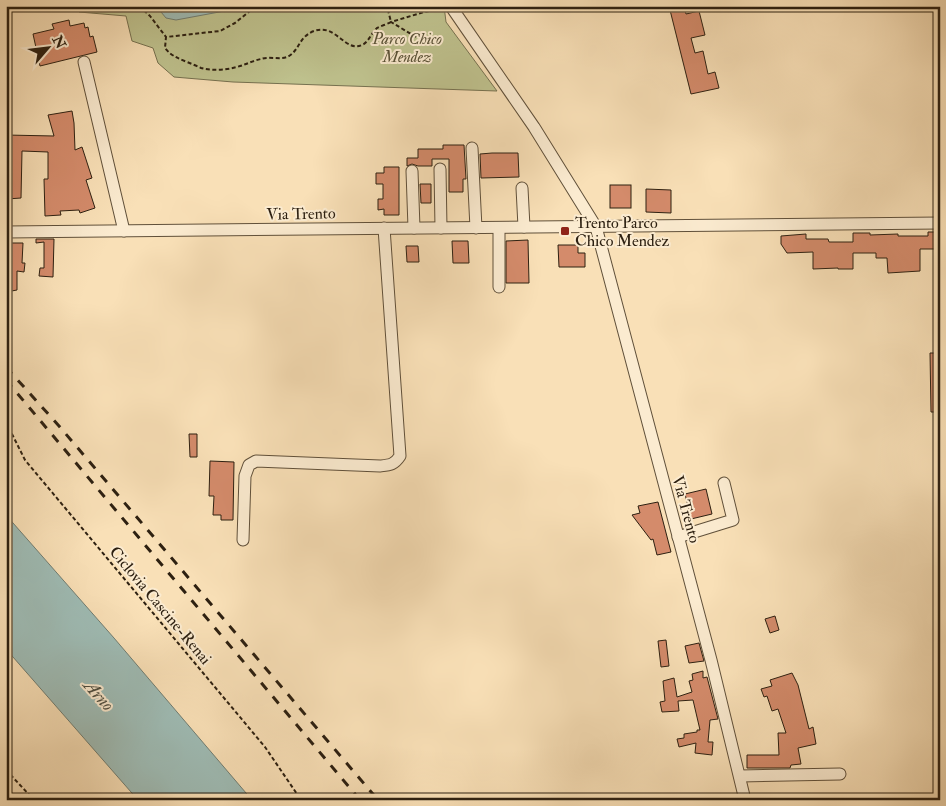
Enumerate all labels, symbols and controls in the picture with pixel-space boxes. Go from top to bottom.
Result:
north arrow [22,22,72,72]
park label: Parco Chico Mendez [371,29,442,67]
text: N [48,32,70,52]
street label: Via Trento [266,203,336,225]
place label: Trento Parco Chico Mendez [575,213,669,251]
marker: Trento Parco Chico Mendez [559,225,571,237]
street label: Via Trento [667,473,705,546]
street label: Ciclovia Cascine-Renai [105,542,216,669]
water label: Arno [77,673,119,716]

